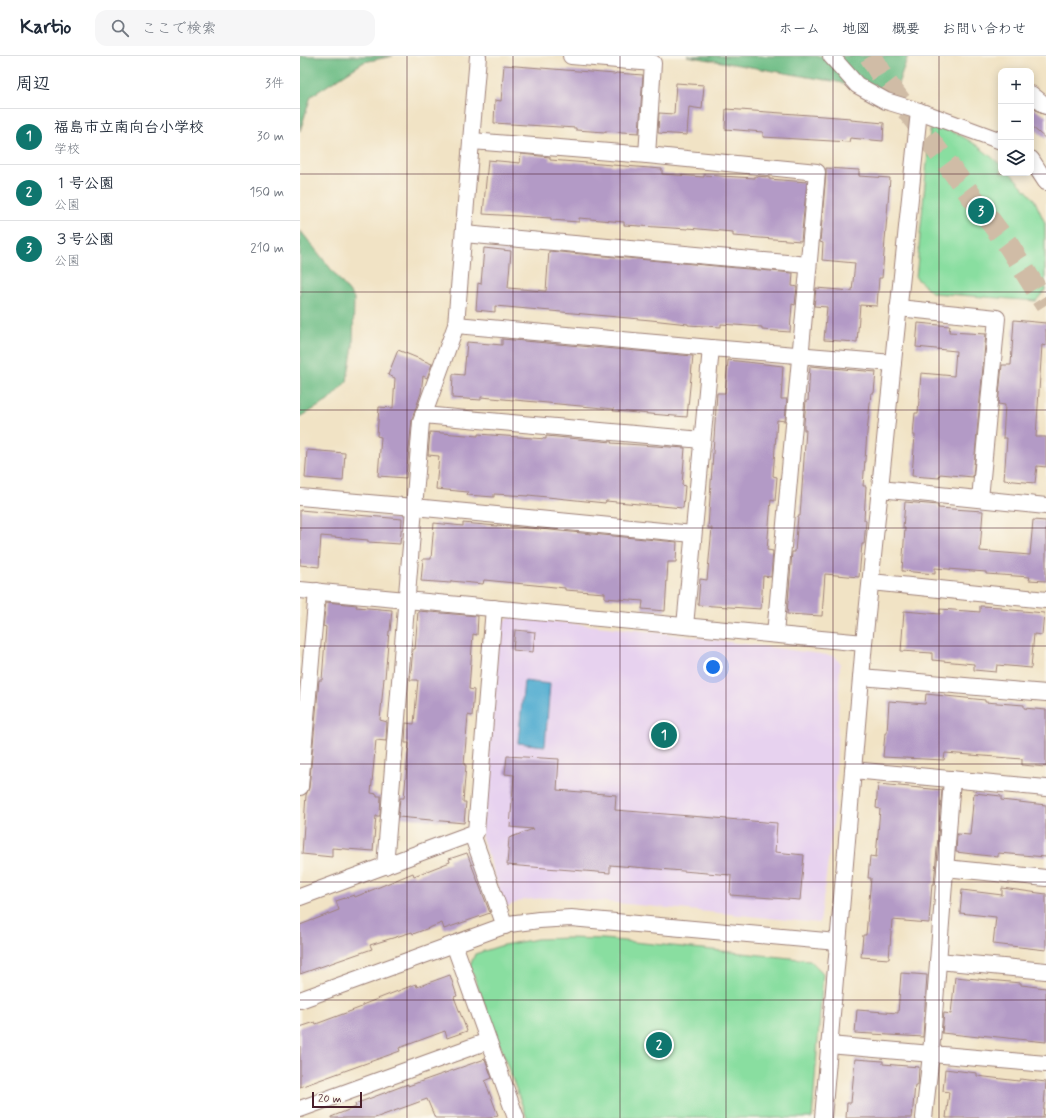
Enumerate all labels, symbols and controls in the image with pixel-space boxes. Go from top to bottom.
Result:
search box [95,10,375,46]
text: Kartio [20,15,71,40]
icon: search [109,17,131,39]
text: ここで検索 [141,19,216,39]
text: ホーム [779,20,820,38]
text: 地図 [842,20,870,38]
text: 概要 [892,20,920,38]
text: お問い合わせ [942,20,1026,38]
map controls [998,68,1034,176]
button: + [998,68,1034,104]
text: 周辺 [16,73,50,95]
text: 3件 [265,75,284,92]
button: − [998,104,1034,140]
text: 福島市立南向台小学校 [54,118,204,138]
text: 1 [26,128,32,145]
text: 30 m [257,128,284,145]
button: layers [998,140,1034,176]
text: 学校 [54,141,80,158]
text: １号公園 [54,174,114,194]
text: 2 [26,184,32,201]
text: 150 m [250,184,284,201]
pin: 3 [968,196,994,226]
text: 公園 [54,197,80,214]
text: ３号公園 [54,230,114,250]
text: 3 [26,240,32,257]
text: 210 m [250,240,284,257]
text: 公園 [54,253,80,270]
your location [703,657,723,677]
pin: 1 [651,720,677,750]
pin: 2 [646,1030,672,1060]
scale bar [312,1090,362,1109]
text: 20 m [318,1092,341,1106]

